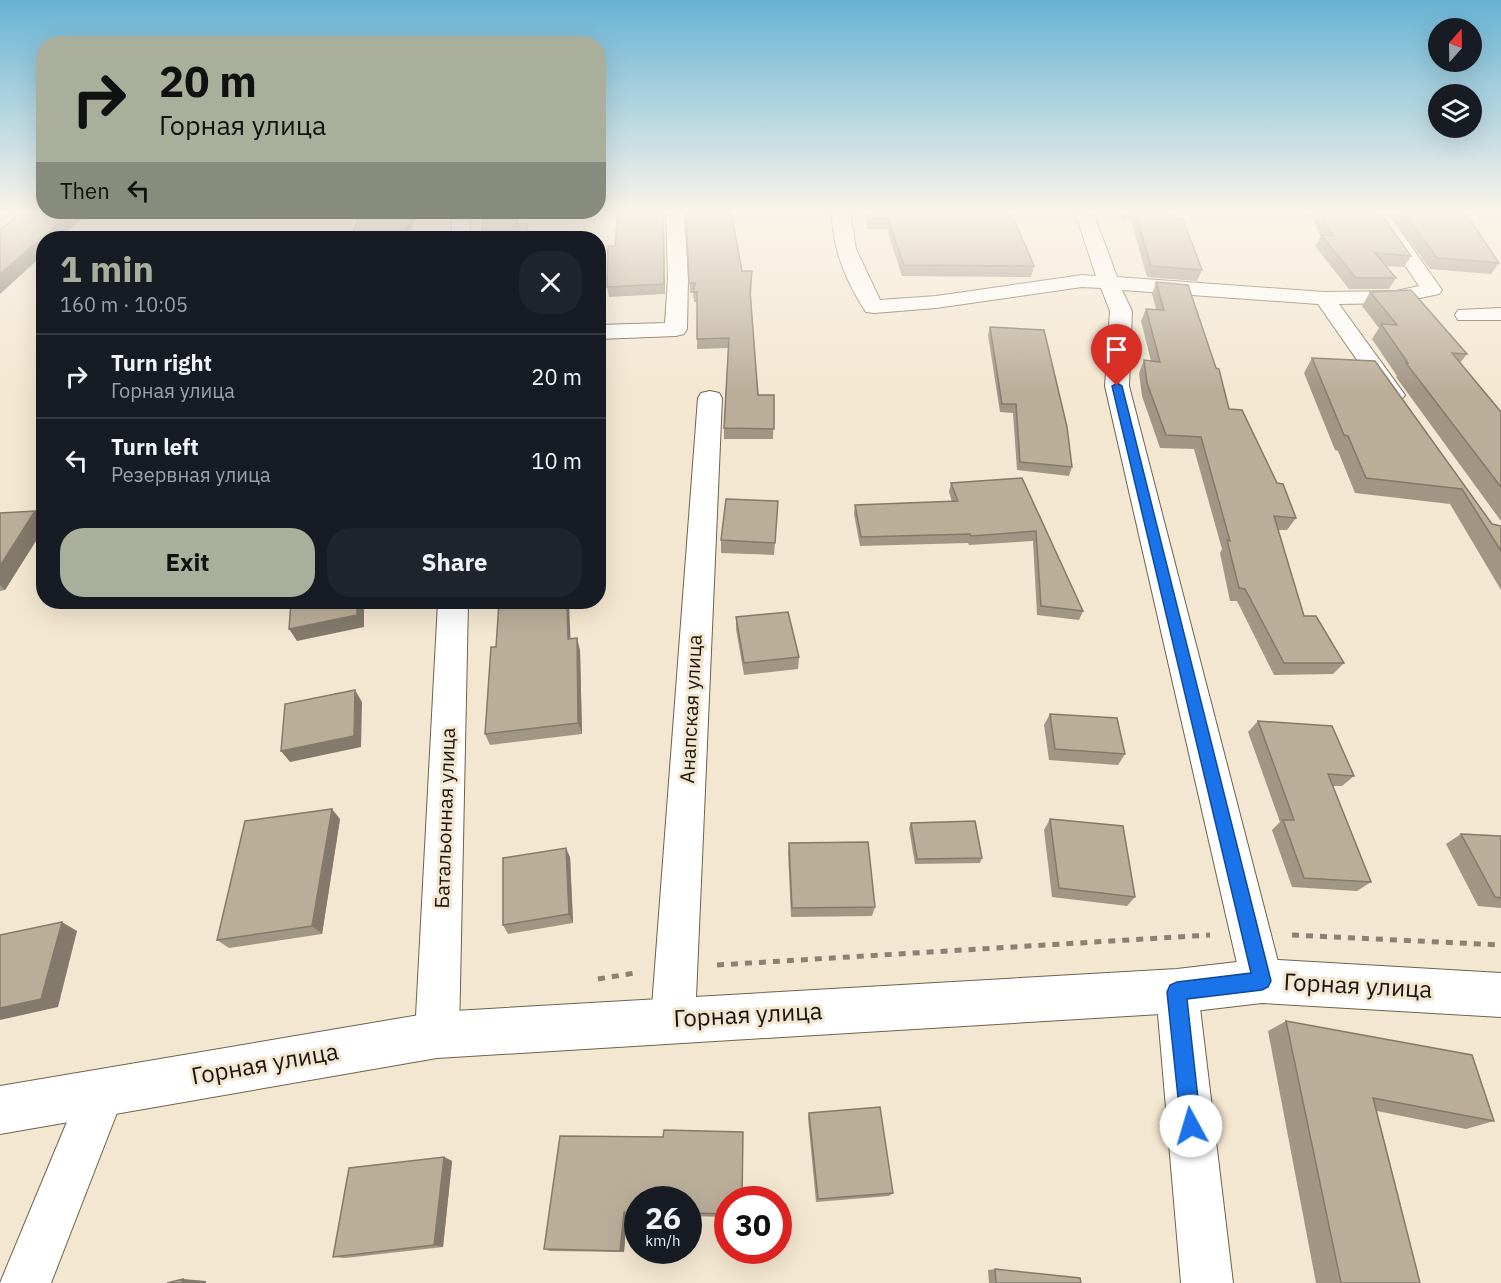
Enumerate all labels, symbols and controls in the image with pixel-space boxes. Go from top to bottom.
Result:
north arrow [1428,18,1482,72]
map controls [1428,18,1482,138]
text: 20 m [159,54,257,109]
icon: right [60,60,138,138]
button: layers [1428,84,1482,138]
text: Горная улица [159,107,326,142]
icon: left [122,174,155,207]
text: Then [60,176,110,205]
text: 1 min [60,245,154,292]
button: close [519,251,582,314]
text: 160 m · 10:05 [60,291,188,318]
pin [1091,324,1142,386]
icon: arrive [1100,333,1133,366]
text: Turn right [111,348,212,377]
icon: right [60,360,93,393]
text: 20 m [531,362,582,391]
text: Горная улица [111,377,235,404]
text: Turn left [111,432,199,461]
icon: left [60,444,93,477]
text: 10 m [531,446,582,475]
text: Резервная улица [111,461,271,488]
button: Exit [60,528,315,597]
button: Share [327,528,582,597]
street label: Анапская улица [673,634,708,784]
street label: Батальонная улица [428,727,461,909]
street label: Горная улица [1283,965,1433,1005]
street label: Горная улица [673,994,823,1034]
street label: Горная улица [189,1034,341,1092]
position arrow [1159,1094,1223,1158]
speed limit sign: 30 [714,1186,792,1264]
text: 26 [645,1198,681,1237]
text: km/h [645,1231,681,1250]

